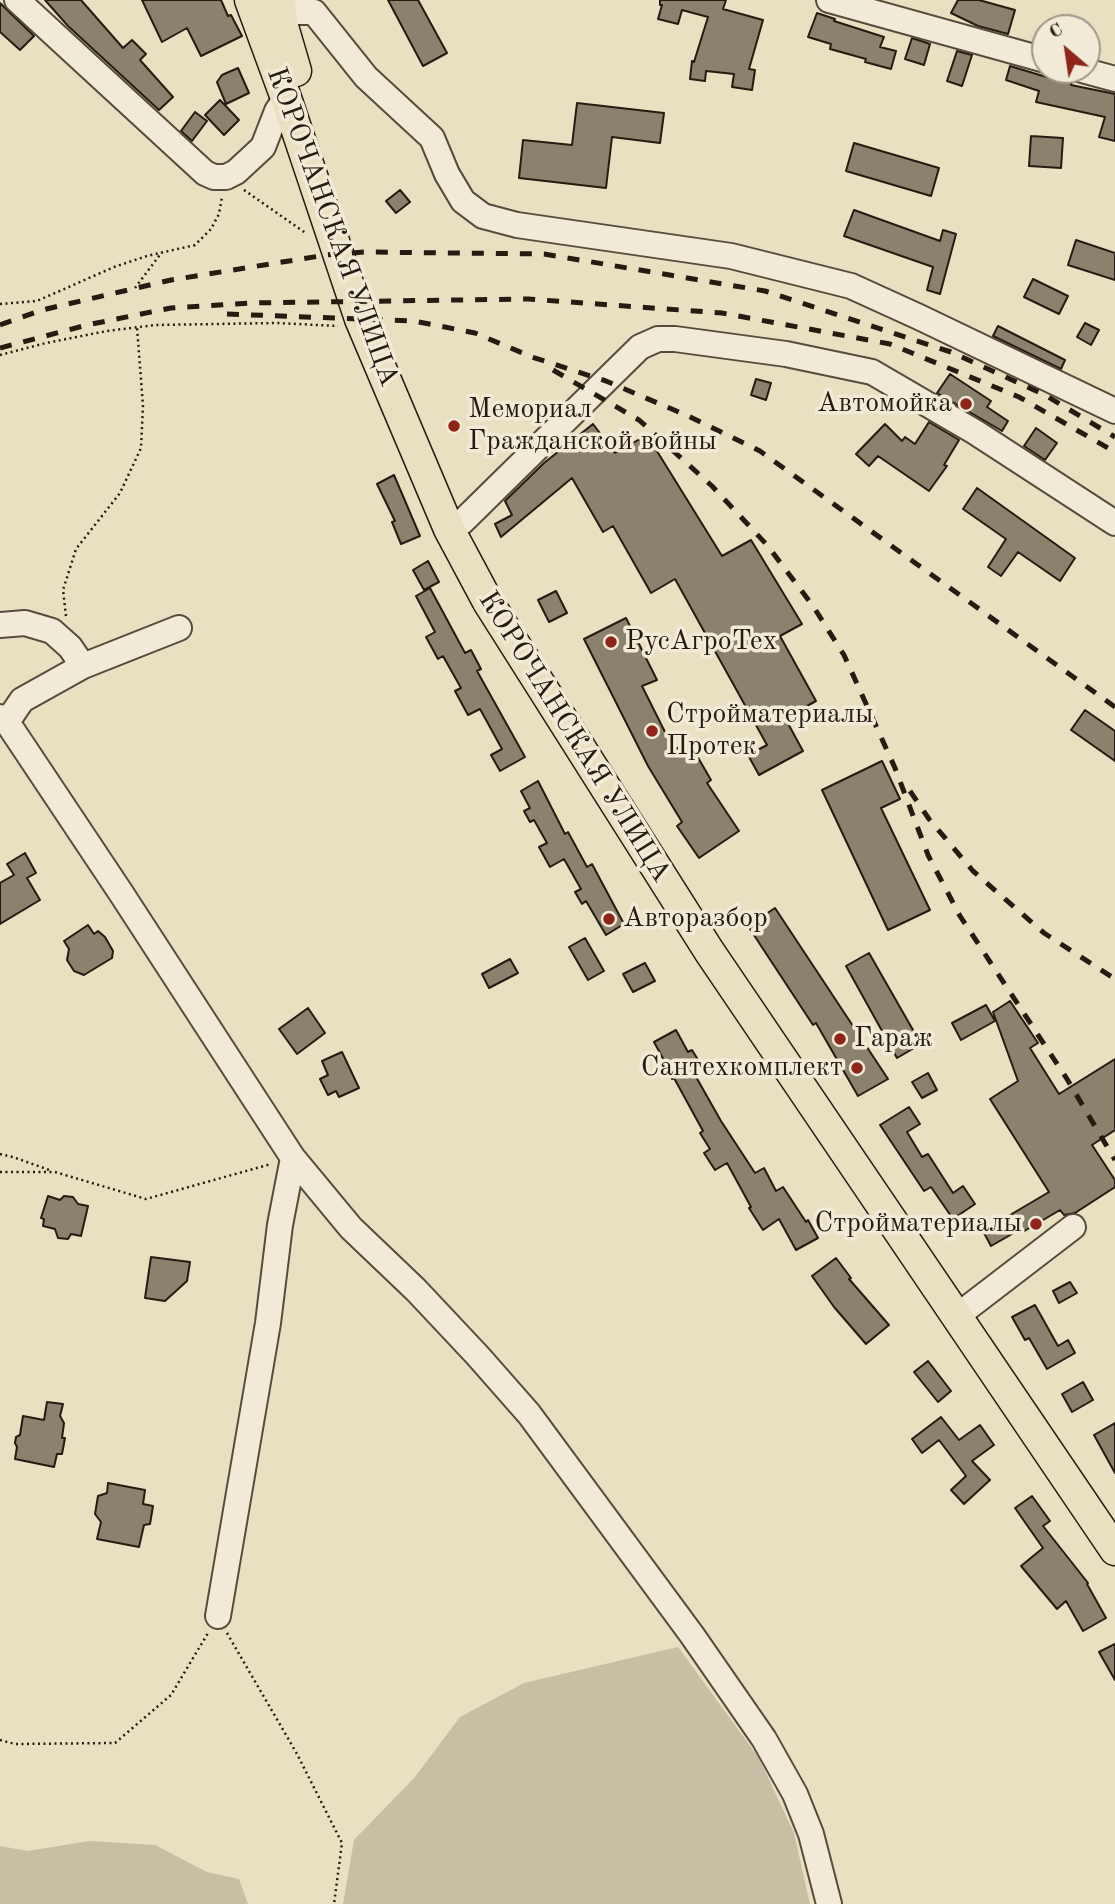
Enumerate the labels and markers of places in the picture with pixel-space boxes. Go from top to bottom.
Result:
place label: Автомойка [817,387,952,421]
place label: Мемориал Гражданской войны [468,393,717,459]
marker: Автомойка [958,396,974,412]
marker: Мемориал Гражданской войны [446,418,462,434]
place label: РусАгроТех [625,625,777,659]
marker: РусАгроТех [603,634,619,650]
place label: Стройматериалы Протек [666,698,873,764]
marker: Стройматериалы Протек [644,723,660,739]
place label: Авторазбор [623,902,768,936]
marker: Авторазбор [601,911,617,927]
place label: Гараж [854,1022,933,1056]
marker: Гараж [832,1031,848,1047]
place label: Сантехкомплект [641,1051,843,1085]
marker: Сантехкомплект [849,1060,865,1076]
place label: Стройматериалы [815,1207,1022,1241]
marker: Стройматериалы [1028,1216,1044,1232]

